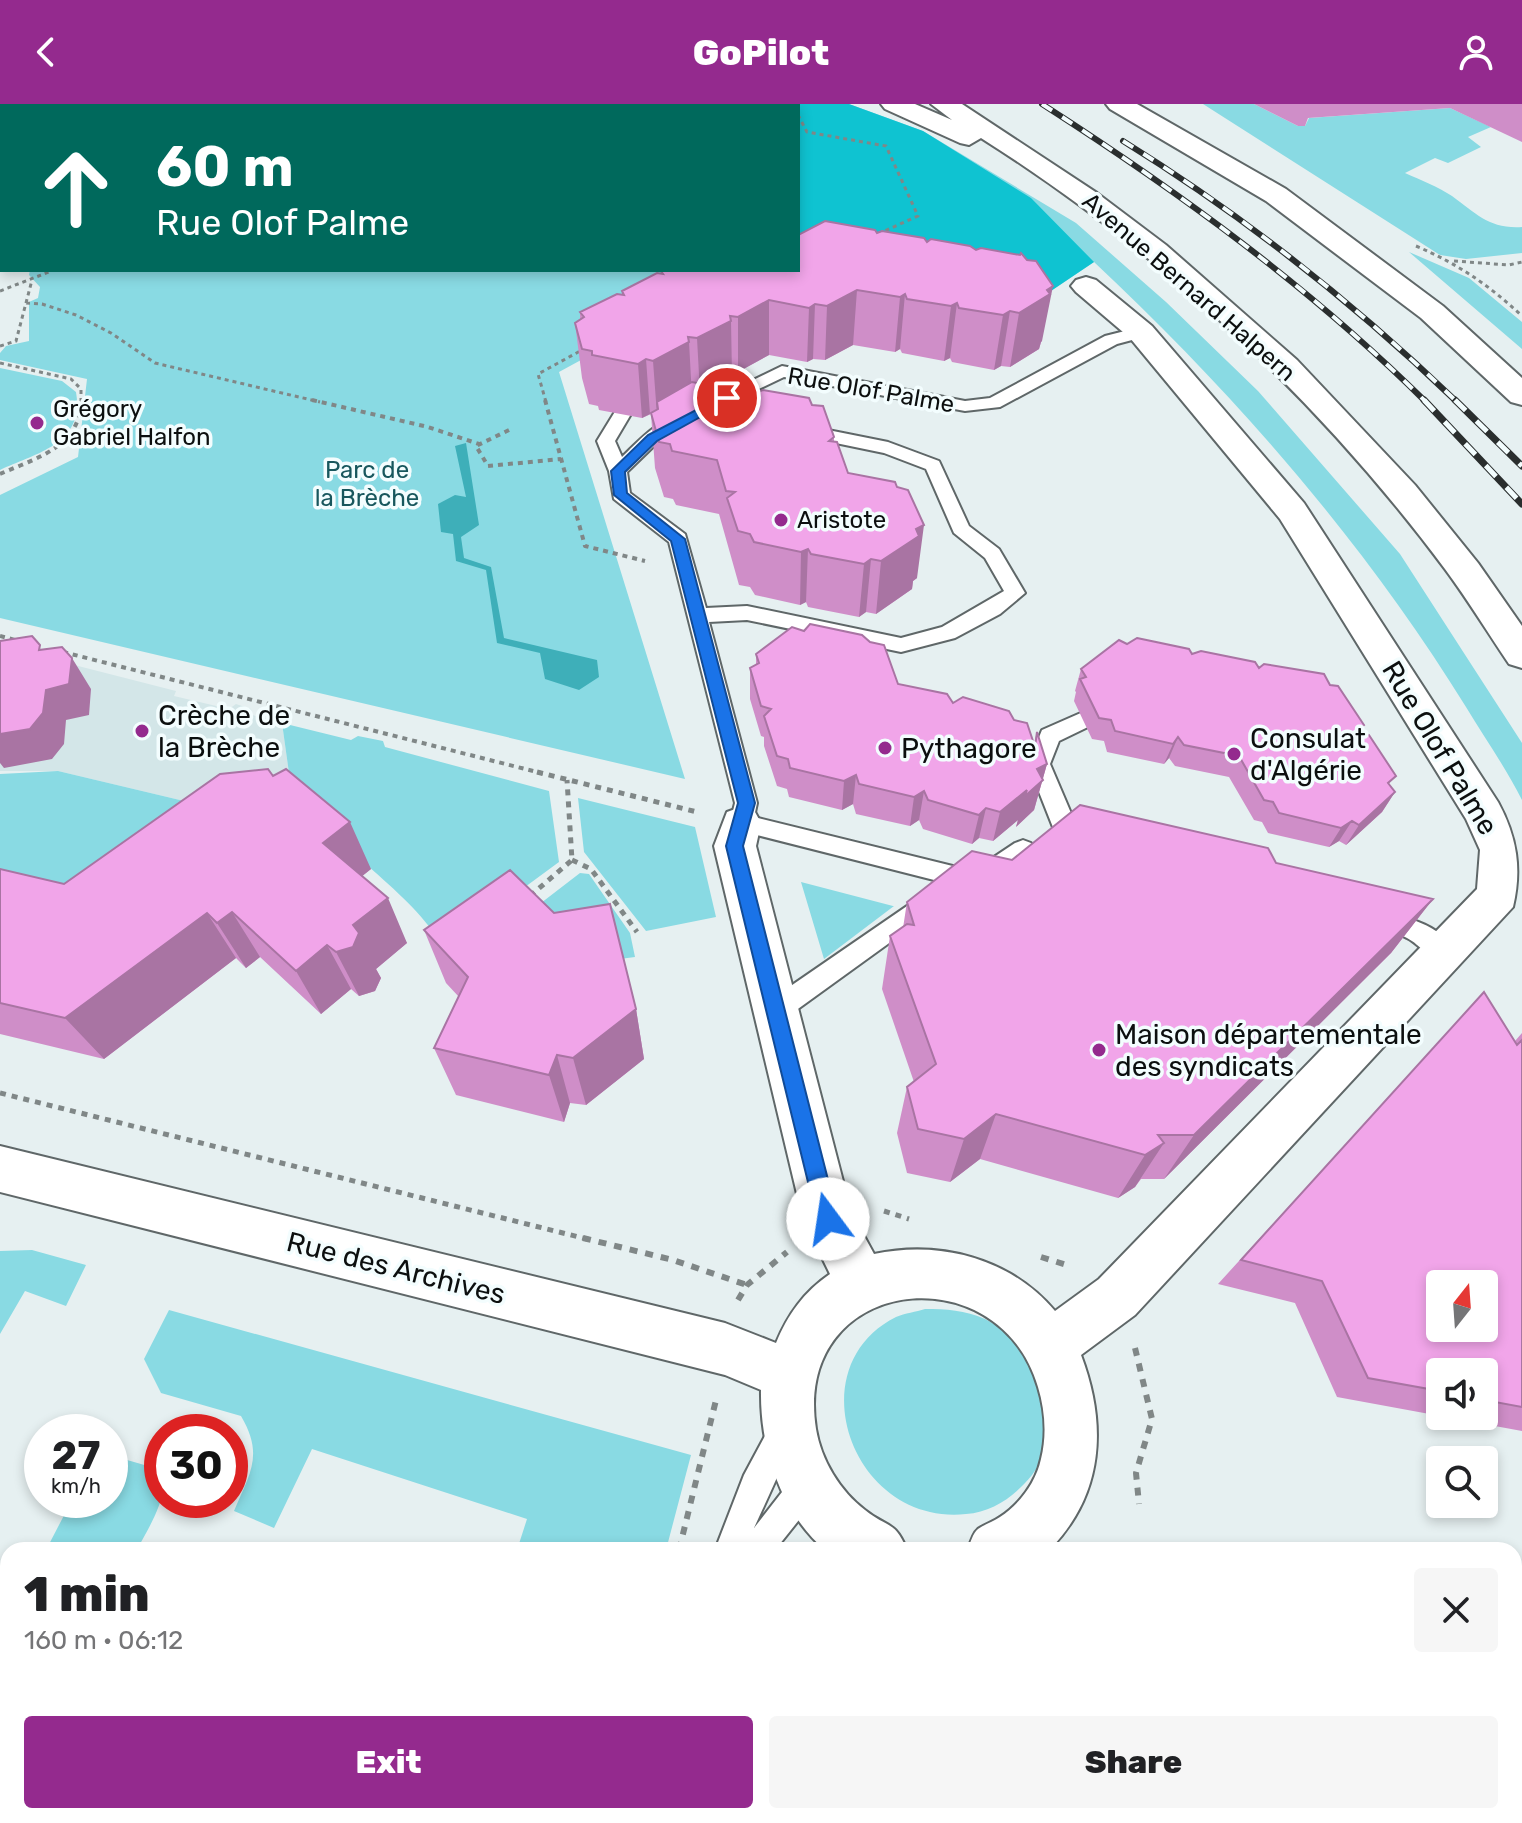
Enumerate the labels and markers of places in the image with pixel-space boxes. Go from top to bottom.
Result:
pin [693,364,761,432]
place label: Grégory Gabriel Halfon [53,395,211,451]
marker: Grégory Gabriel Halfon [28,414,46,432]
place label: Aristote [797,506,886,534]
marker: Aristote [772,511,790,529]
place label: Crèche de la Brèche [158,699,290,764]
marker: Crèche de la Brèche [133,722,151,740]
place label: Consulat d'Algérie [1250,722,1366,787]
place label: Pythagore [901,732,1037,765]
marker: Pythagore [876,739,894,757]
marker: Consulat d'Algérie [1225,745,1243,763]
place label: Maison départementale des syndicats [1115,1018,1422,1083]
marker: Maison départementale des syndicats [1090,1041,1108,1059]

